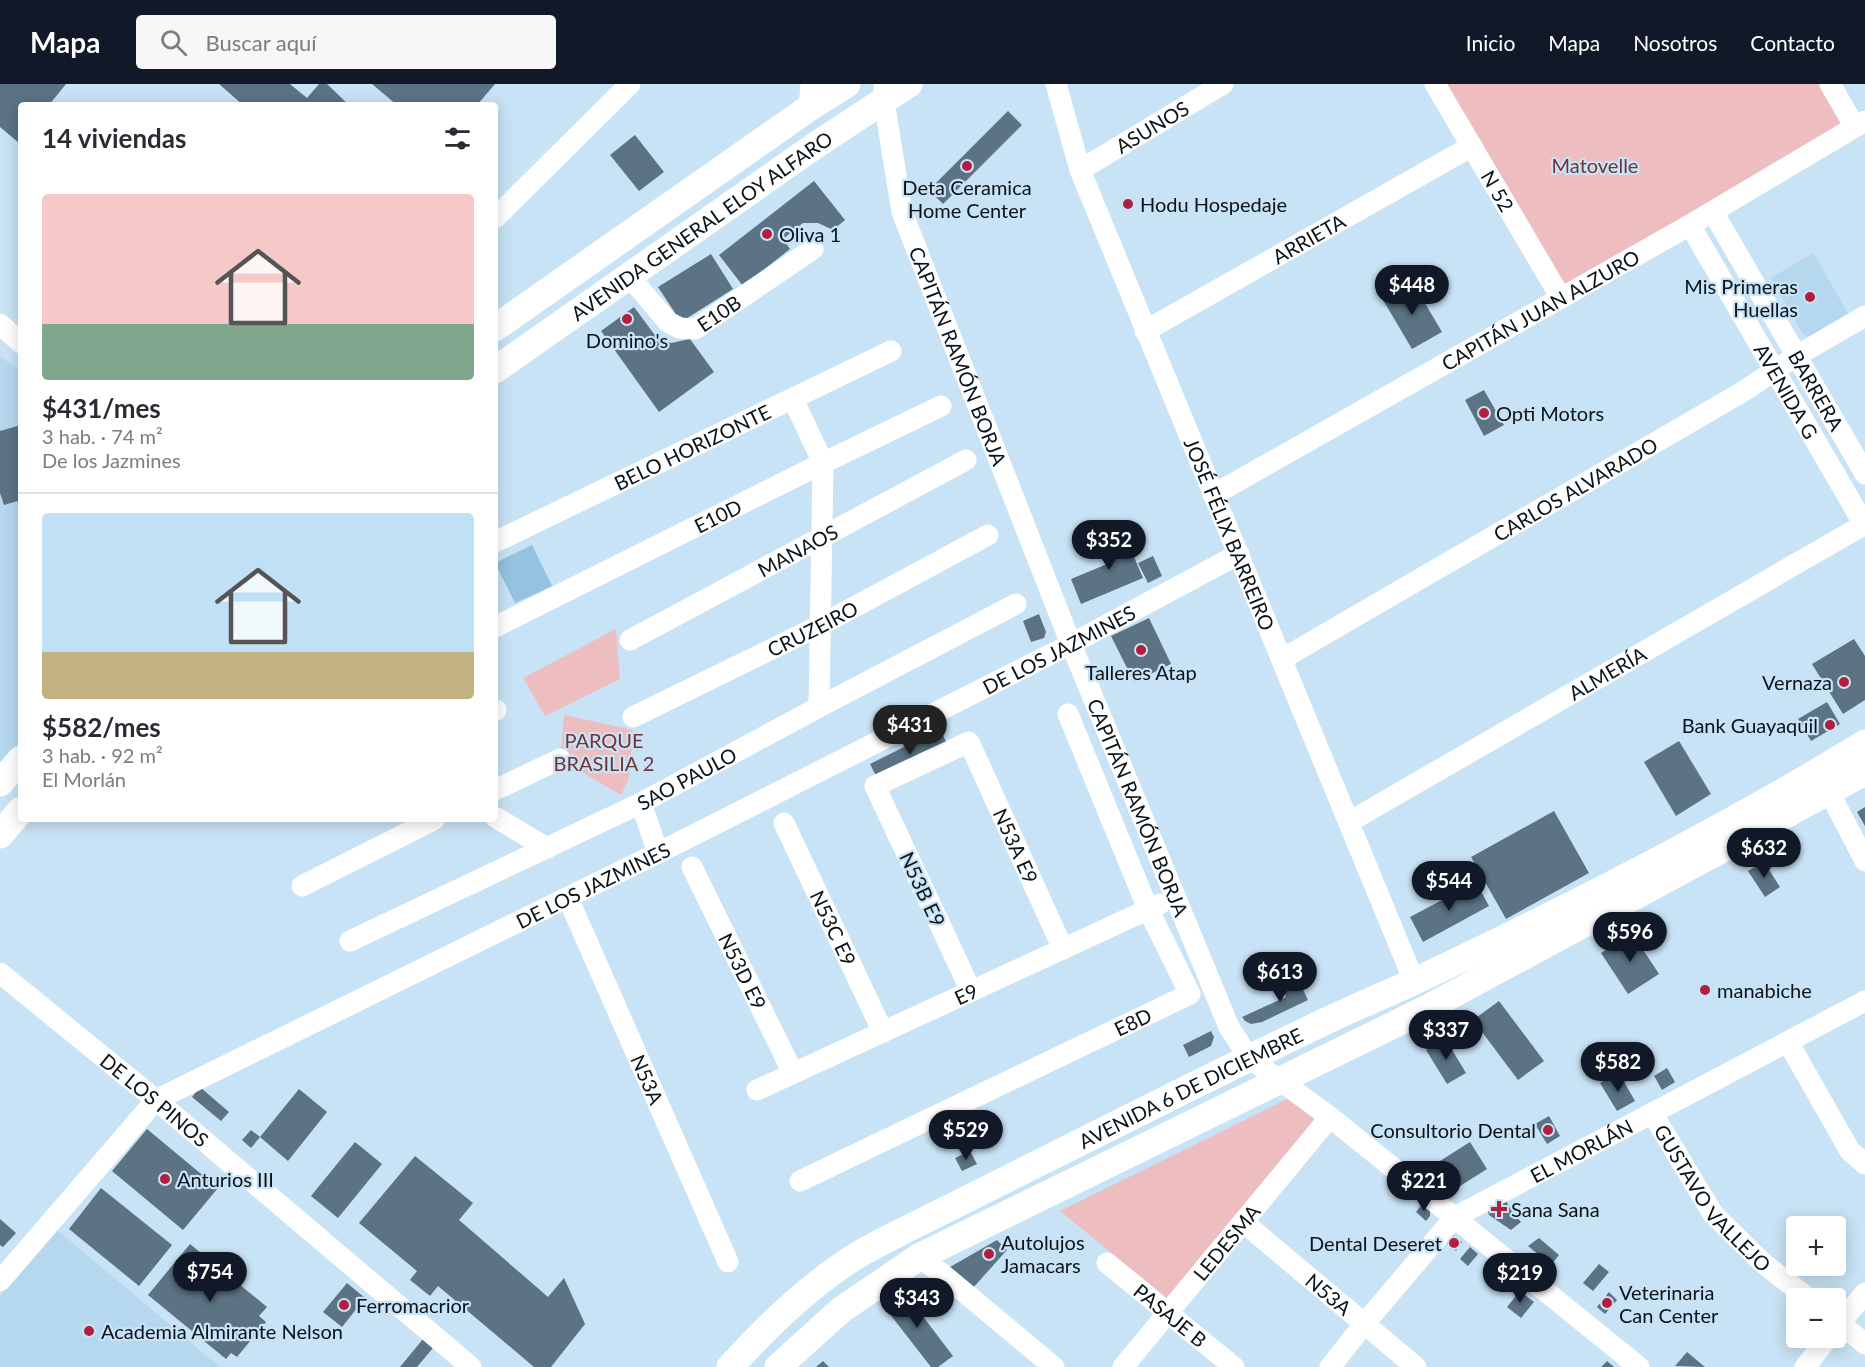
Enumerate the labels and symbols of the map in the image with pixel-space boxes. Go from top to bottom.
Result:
street label: ASUNOS [1111,95,1193,158]
street label: AVENIDA GENERAL ELOY ALFARO [566,126,837,325]
park label: Matovelle [1552,153,1638,177]
marker: Deta Ceramica Home Center [960,159,974,173]
street label: N 52 [1477,166,1519,216]
place label: Deta Ceramica Home Center [902,175,1032,222]
place label: Hodu Hospedaje [1140,192,1287,216]
marker: Hodu Hospedaje [1121,197,1135,211]
street label: ARRIETA [1268,208,1350,269]
place label: Oliva 1 [779,222,841,246]
marker: Oliva 1 [760,227,774,241]
street label: CAPITÁN RAMÓN BORJA [905,243,1012,469]
street label: CAPITÁN JUAN ALZURO [1437,244,1643,375]
pin: $448 [1376,265,1448,316]
place label: Mis Primeras Huellas [1684,274,1798,321]
street label: E10B [692,290,745,336]
marker: Mis Primeras Huellas [1803,290,1817,304]
marker: Domino's [620,312,634,326]
place label: Domino's [586,328,668,352]
street label: AVENIDA G [1750,339,1823,443]
street label: BARRERA [1784,346,1849,435]
street label: BELO HORIZONTE [610,399,775,495]
place label: Opti Motors [1496,401,1604,425]
marker: Opti Motors [1477,406,1491,420]
street label: CARLOS ALVARADO [1489,432,1662,546]
street label: JOSÉ FÉLIX BARREIRO [1180,434,1280,634]
street label: E10D [690,494,745,538]
street label: MANAOS [753,519,842,582]
pin: $352 [1073,520,1145,571]
street label: CRUZEIRO [763,596,862,661]
street label: DE LOS JAZMINES [978,600,1139,699]
street label: ALMERÍA [1564,641,1651,705]
marker: Talleres Atap [1134,643,1148,657]
place label: Talleres Atap [1085,660,1197,684]
place label: Vernaza [1762,670,1832,694]
marker: Vernaza [1837,675,1851,689]
street label: CAPITÁN RAMÓN BORJA [1083,695,1194,920]
pin: $431 [874,705,946,756]
place label: Bank Guayaquil [1682,713,1818,737]
marker: Bank Guayaquil [1823,718,1837,732]
park label: PARQUE BRASILIA 2 [554,728,654,775]
street label: SAO PAULO [633,742,741,815]
street label: N53A E9 [989,804,1043,887]
pin: $632 [1728,828,1800,879]
street label: DE LOS JAZMINES [512,837,674,933]
street label: N53B E9 [895,848,951,930]
pin: $544 [1413,861,1485,912]
street label: N53C E9 [806,886,862,969]
pin: $596 [1594,912,1666,963]
street label: N53D E9 [714,929,772,1013]
pin: $613 [1244,952,1316,1003]
street label: E9 [950,978,981,1009]
place label: manabiche [1717,978,1812,1002]
marker: manabiche [1698,983,1712,997]
street label: E8D [1110,1002,1155,1041]
pin: $337 [1410,1010,1482,1061]
street label: AVENIDA 6 DE DICIEMBRE [1075,1022,1306,1153]
pin: $582 [1582,1042,1654,1093]
street label: DE LOS PINOS [96,1048,214,1151]
street label: N53A [626,1051,669,1108]
pin: $529 [930,1110,1002,1161]
street label: EL MORLÁN [1526,1114,1637,1187]
place label: Consultorio Dental [1370,1118,1536,1142]
street label: GUSTAVO VALLEJO [1650,1120,1776,1276]
marker: Consultorio Dental [1541,1123,1555,1137]
pin: $221 [1388,1161,1460,1212]
place label: Anturios III [177,1167,274,1191]
marker: Anturios III [158,1172,172,1186]
place label: Sana Sana [1511,1197,1600,1221]
street label: LEDESMA [1188,1199,1265,1285]
marker: Sana Sana [1492,1202,1506,1216]
place label: Autolujos Jamacars [1001,1230,1085,1277]
place label: Dental Deseret [1309,1231,1442,1255]
marker: Dental Deseret [1447,1236,1461,1250]
marker: Autolujos Jamacars [982,1247,996,1261]
pin: $754 [174,1252,246,1303]
pin: $219 [1484,1253,1556,1304]
street label: N53A [1301,1268,1357,1320]
pin: $343 [881,1278,953,1329]
street label: PASAJE B [1129,1278,1212,1352]
place label: Veterinaria Can Center [1619,1280,1719,1327]
place label: Ferromacrior [356,1293,470,1317]
marker: Veterinaria Can Center [1600,1296,1614,1310]
marker: Ferromacrior [337,1298,351,1312]
place label: Academia Almirante Nelson [101,1319,343,1343]
marker: Academia Almirante Nelson [82,1324,96,1338]

